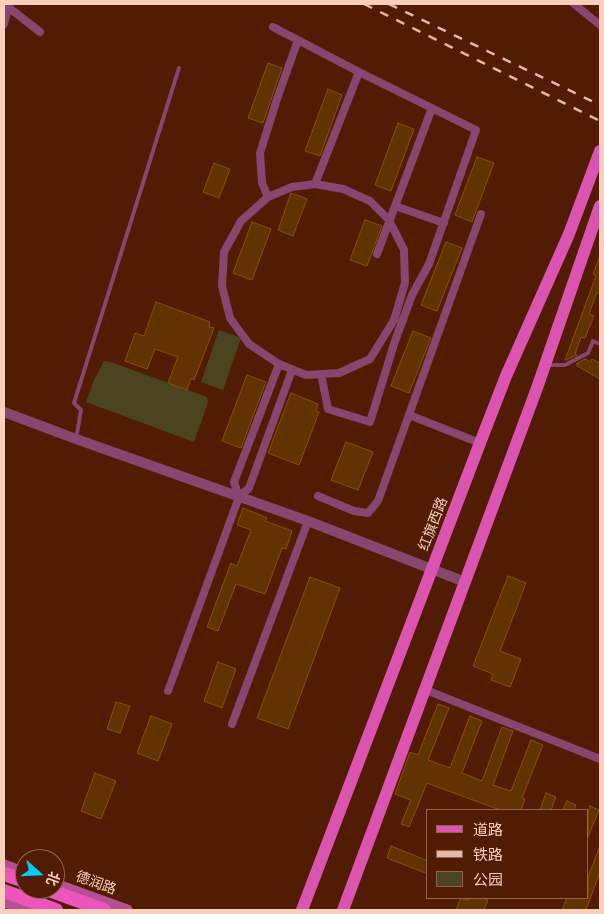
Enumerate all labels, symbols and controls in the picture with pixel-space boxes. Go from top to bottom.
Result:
street label: 红旗西路 [415,495,451,553]
legend [426,809,589,899]
text: 道路 [473,820,503,838]
text: 铁路 [473,845,503,863]
north arrow [15,849,65,899]
street label: 德润路 [73,868,119,898]
text: 北 [43,869,64,888]
text: 公园 [473,870,503,888]

